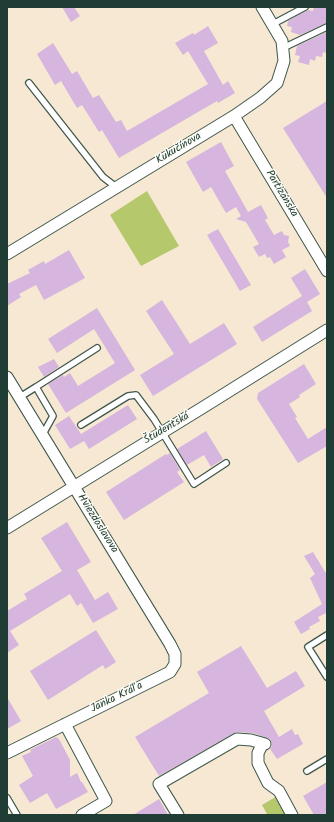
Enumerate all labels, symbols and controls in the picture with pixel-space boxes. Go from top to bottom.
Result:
street label: Kukučínova [154,130,204,168]
street label: Partizánska [262,168,300,220]
street label: Študentská [142,410,192,448]
street label: Hviezdoslavova [74,492,120,556]
street label: Janka Kráľa [89,680,145,716]

